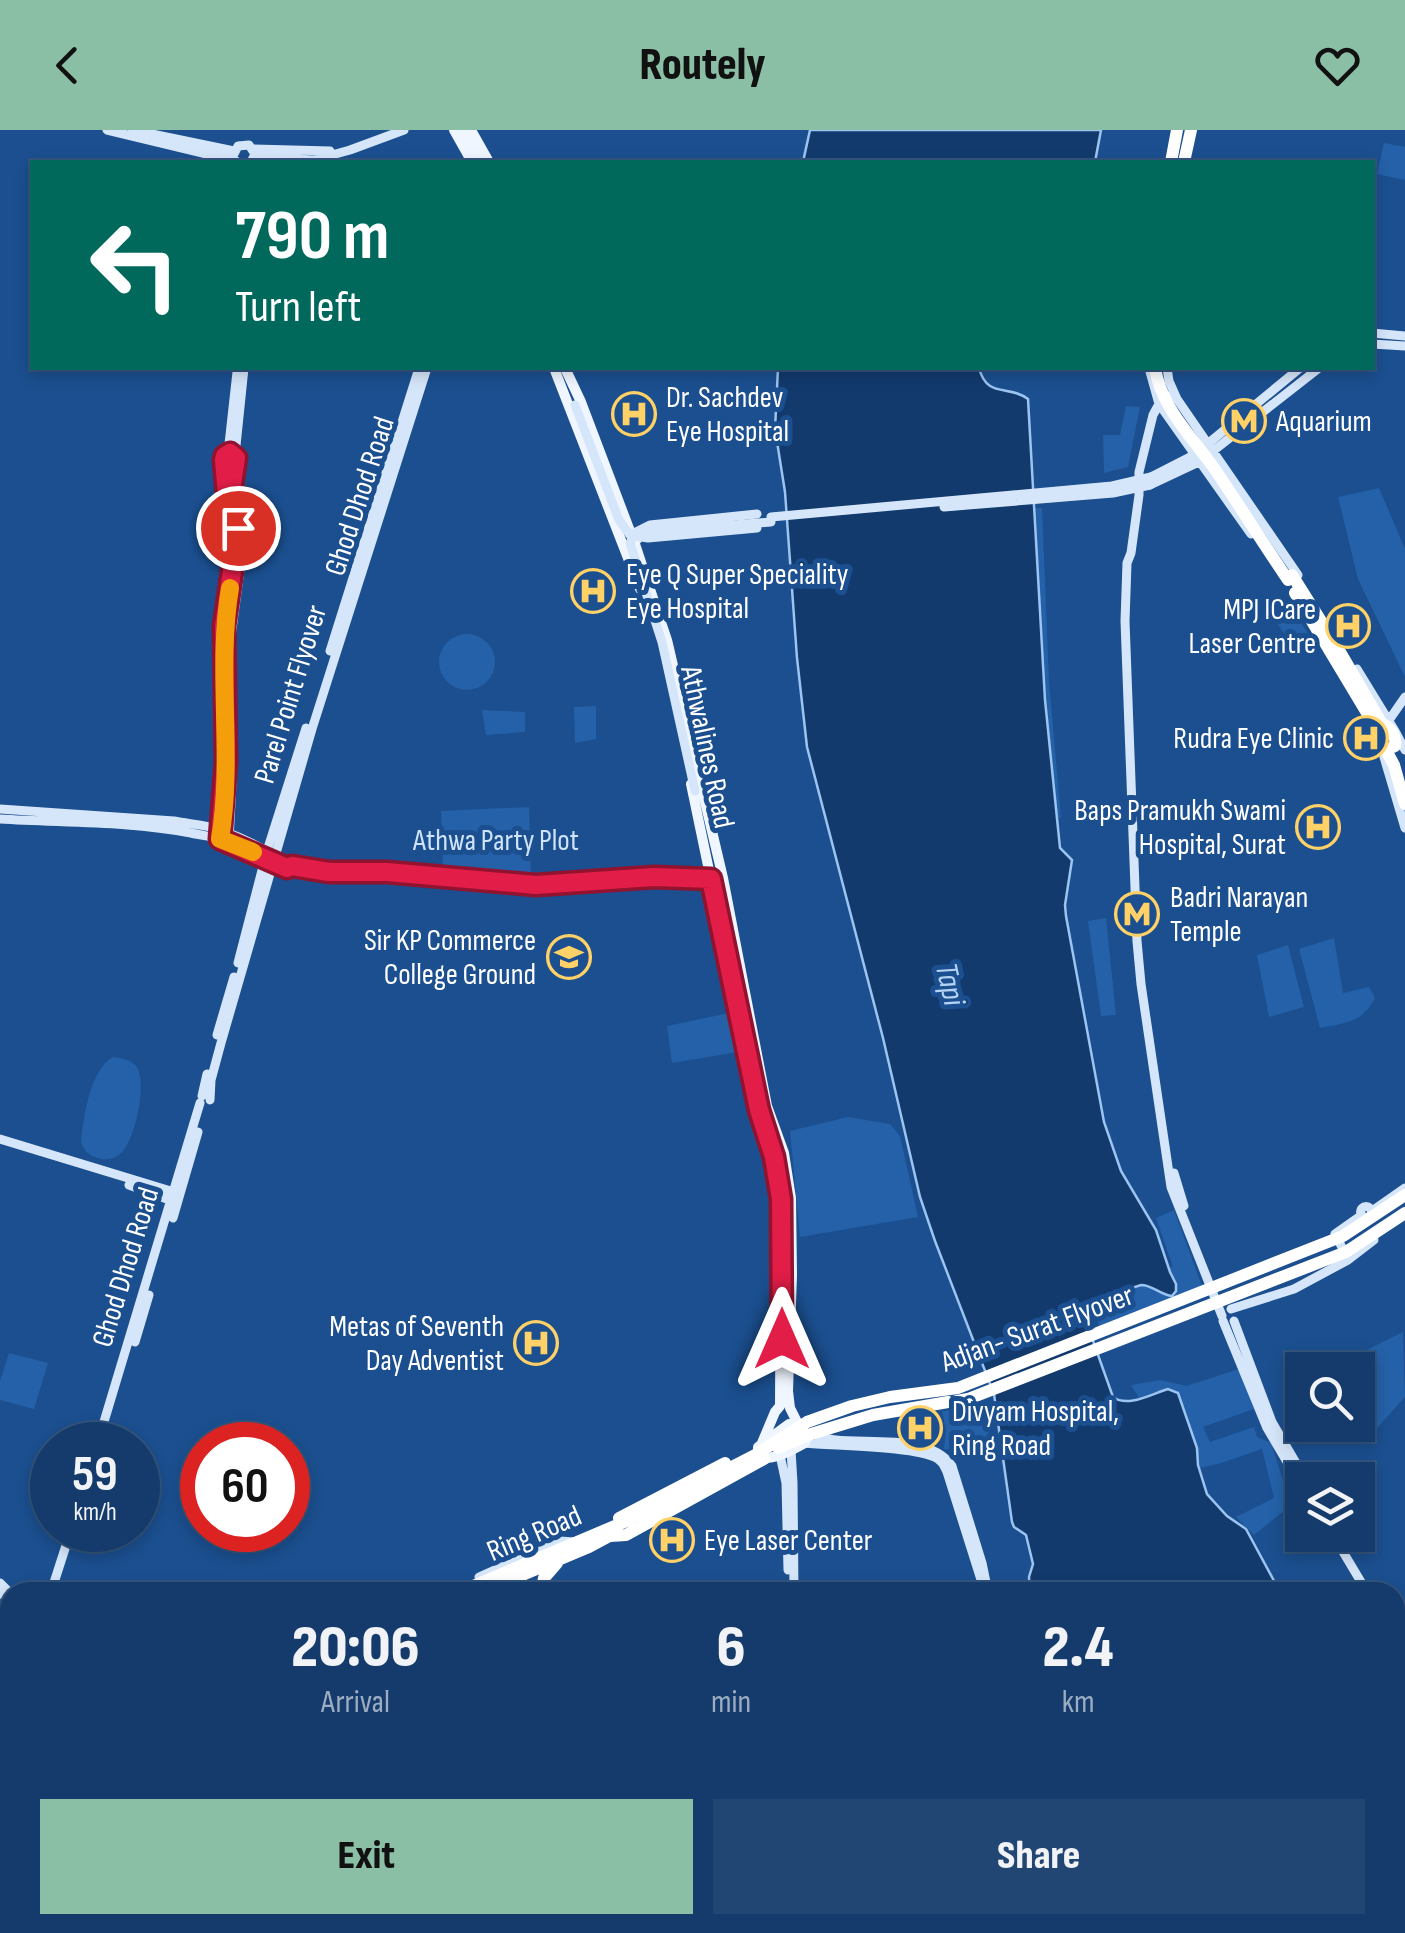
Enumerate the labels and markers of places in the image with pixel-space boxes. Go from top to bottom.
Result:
place label: Dr. Sachdev Eye Hospital [666,380,789,450]
hospital icon: Dr. Sachdev Eye Hospital [611,391,657,437]
metro station icon: Aquarium [1221,398,1267,444]
place label: Aquarium [1275,404,1372,440]
pin [196,486,281,571]
place label: Eye Q Super Speciality Eye Hospital [626,557,849,627]
hospital icon: Eye Q Super Speciality Eye Hospital [570,568,616,614]
place label: MPJ ICare Laser Centre [1188,592,1316,662]
hospital icon: MPJ ICare Laser Centre [1325,603,1371,649]
hospital icon: Rudra Eye Clinic [1343,715,1389,761]
place label: Rudra Eye Clinic [1173,721,1334,757]
place label: Baps Pramukh Swami Hospital, Surat [1074,793,1286,863]
hospital icon: Baps Pramukh Swami Hospital, Surat [1295,804,1341,850]
place label: Badri Narayan Temple [1170,880,1308,950]
metro station icon: Badri Narayan Temple [1114,891,1160,937]
place label: Sir KP Commerce College Ground [364,923,536,993]
school or university icon: Sir KP Commerce College Ground [546,934,592,980]
place label: Metas of Seventh Day Adventist [329,1309,504,1379]
hospital icon: Metas of Seventh Day Adventist [513,1320,559,1366]
place label: Divyam Hospital, Ring Road [952,1394,1119,1464]
hospital icon: Divyam Hospital, Ring Road [897,1405,943,1451]
hospital icon: Eye Laser Center [649,1517,695,1563]
place label: Eye Laser Center [704,1523,873,1559]

